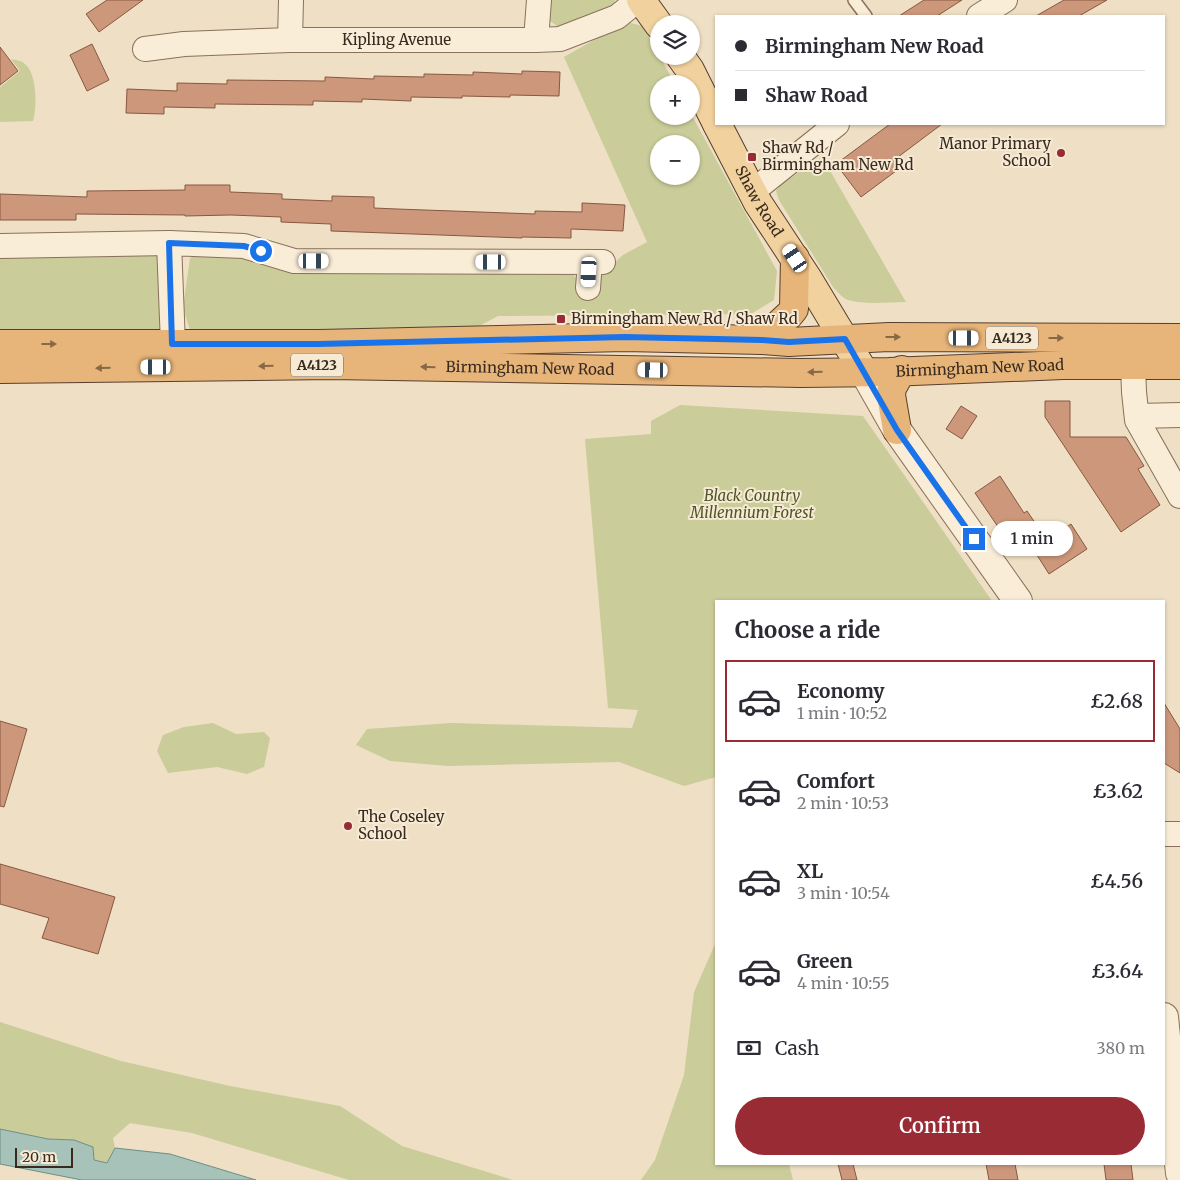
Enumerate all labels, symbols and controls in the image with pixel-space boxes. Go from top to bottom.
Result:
map controls [650,15,700,185]
button: layers [650,15,700,65]
street label: Kipling Avenue [342,30,451,49]
text: Birmingham New Road [765,34,984,58]
button: + [650,75,700,125]
text: Shaw Road [765,83,868,107]
place label: Manor Primary School [939,134,1051,170]
button: − [650,135,700,185]
place label: Shaw Rd / Birmingham New Rd [762,138,913,174]
marker: Manor Primary School [1055,147,1067,159]
marker: Shaw Rd / Birmingham New Rd [746,151,758,163]
street label: Shaw Road [731,162,788,240]
route start [250,240,272,262]
car [780,241,809,275]
car [299,254,329,269]
car [476,255,506,270]
car [580,257,597,287]
place label: Birmingham New Rd / Shaw Rd [571,309,798,328]
marker: Birmingham New Rd / Shaw Rd [555,313,567,325]
road number: A4123 [986,326,1038,349]
car [949,331,979,346]
one-way arrow [886,333,902,341]
one-way arrow [1048,334,1064,342]
one-way arrow [41,340,57,348]
road number: A4123 [291,354,343,376]
street label: Birmingham New Road [895,355,1064,381]
street label: Birmingham New Road [445,357,614,379]
car [141,360,171,375]
one-way arrow [257,362,273,370]
one-way arrow [420,362,436,370]
car [637,362,668,378]
one-way arrow [95,364,111,372]
one-way arrow [807,368,823,376]
park label: Black Country Millennium Forest [689,486,814,522]
callout: 1 min [992,522,1074,556]
route end [963,528,985,550]
text: 1 min [1010,528,1054,548]
text: Choose a ride [735,616,880,644]
icon: car [737,679,782,724]
text: Economy [797,679,885,703]
text: £2.68 [1090,689,1143,713]
text: 1 min · 10:52 [797,703,887,723]
icon: car [737,769,782,814]
text: Comfort [797,769,875,793]
text: £3.62 [1093,779,1143,803]
text: 2 min · 10:53 [797,793,889,813]
place label: The Coseley School [358,807,445,843]
marker: The Coseley School [342,820,354,832]
icon: car [737,859,782,904]
text: XL [797,859,823,883]
text: £4.56 [1090,869,1143,893]
text: 3 min · 10:54 [797,883,890,903]
icon: car [737,949,782,994]
text: Green [797,949,853,973]
text: £3.64 [1091,959,1143,983]
text: 4 min · 10:55 [797,973,890,993]
icon: cash [735,1034,763,1062]
text: Cash [775,1036,819,1060]
text: 380 m [1097,1038,1145,1058]
button: Confirm [735,1097,1145,1155]
scale bar [15,1145,72,1168]
text: 20 m [22,1148,56,1166]

